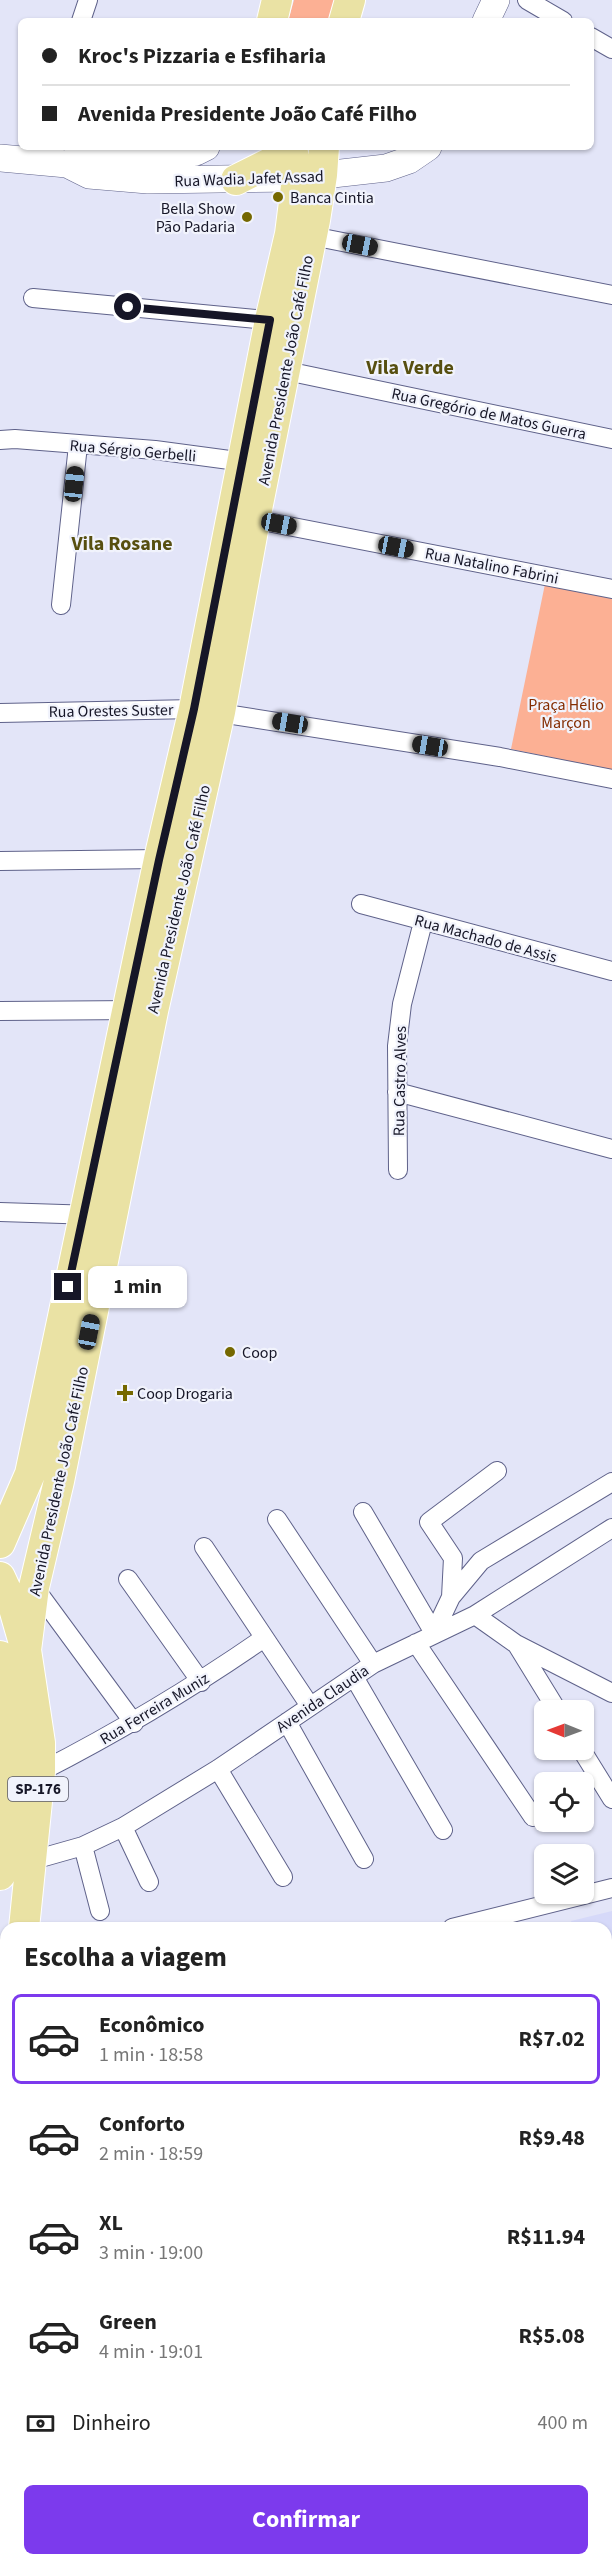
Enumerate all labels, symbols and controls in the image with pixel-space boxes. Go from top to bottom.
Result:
text: Kroc's Pizzaria e Esfiharia [78,40,326,72]
text: Avenida Presidente João Café Filho [78,98,417,130]
street label: Rua Wadia Jafet Assad [174,165,324,193]
place label: Banca Cintia [290,187,374,209]
marker: Banca Cintia [271,190,285,204]
place label: Bella Show Pão Padaria [156,198,235,238]
marker: Bella Show Pão Padaria [240,210,254,224]
car [341,233,379,257]
street label: Avenida Presidente João Café Filho [253,253,319,487]
route start [114,293,141,320]
district label: Vila Verde [365,354,454,382]
street label: Rua Gregório de Matos Guerra [389,383,588,445]
street label: Rua Sérgio Gerbelli [69,435,197,467]
car [63,465,85,503]
car [260,512,298,536]
district label: Vila Rosane [70,530,173,558]
car [377,535,415,559]
street label: Rua Natalino Fabrini [423,542,560,590]
park label: Praça Hélio Marçon [528,694,604,734]
street label: Rua Orestes Suster [48,699,174,723]
car [271,711,309,735]
car [411,734,449,758]
street label: Avenida Presidente João Café Filho [142,783,216,1016]
street label: Rua Machado de Assis [412,909,560,969]
street label: Rua Castro Alves [388,1025,412,1136]
callout: 1 min [89,1266,188,1308]
route end [54,1273,81,1300]
text: 1 min [113,1273,162,1301]
car [77,1313,101,1351]
place label: Coop [242,1342,277,1364]
marker: Coop [223,1345,237,1359]
street label: Avenida Presidente João Café Filho [24,1365,94,1598]
place label: Coop Drogaria [137,1383,233,1405]
marker: Coop Drogaria [118,1386,132,1400]
street label: Avenida Claudia [272,1660,373,1738]
street label: Rua Ferreira Muniz [96,1667,213,1750]
north arrow [534,1700,594,1760]
map controls [534,1700,594,1904]
button: locate [534,1772,594,1832]
road number: SP-176 [8,1777,68,1801]
button: layers [534,1844,594,1904]
text: Escolha a viagem [24,1938,227,1977]
text: Econômico [99,2009,204,2041]
icon: car [27,2012,81,2066]
text: R$7.02 [518,2023,585,2055]
text: 1 min · 18:58 [99,2041,203,2069]
text: Conforto [99,2108,185,2140]
icon: car [27,2111,81,2165]
text: R$9.48 [518,2122,585,2154]
text: 2 min · 18:59 [99,2140,203,2168]
text: XL [99,2207,123,2239]
icon: car [27,2210,81,2264]
text: R$11.94 [507,2221,585,2253]
text: 3 min · 19:00 [99,2239,203,2267]
text: Green [99,2306,157,2338]
icon: car [27,2309,81,2363]
text: R$5.08 [518,2320,585,2352]
text: 4 min · 19:01 [99,2338,203,2366]
icon: cash [24,2407,57,2440]
text: Dinheiro [72,2407,151,2439]
text: 400 m [538,2409,588,2437]
button: Confirmar [24,2485,588,2554]

